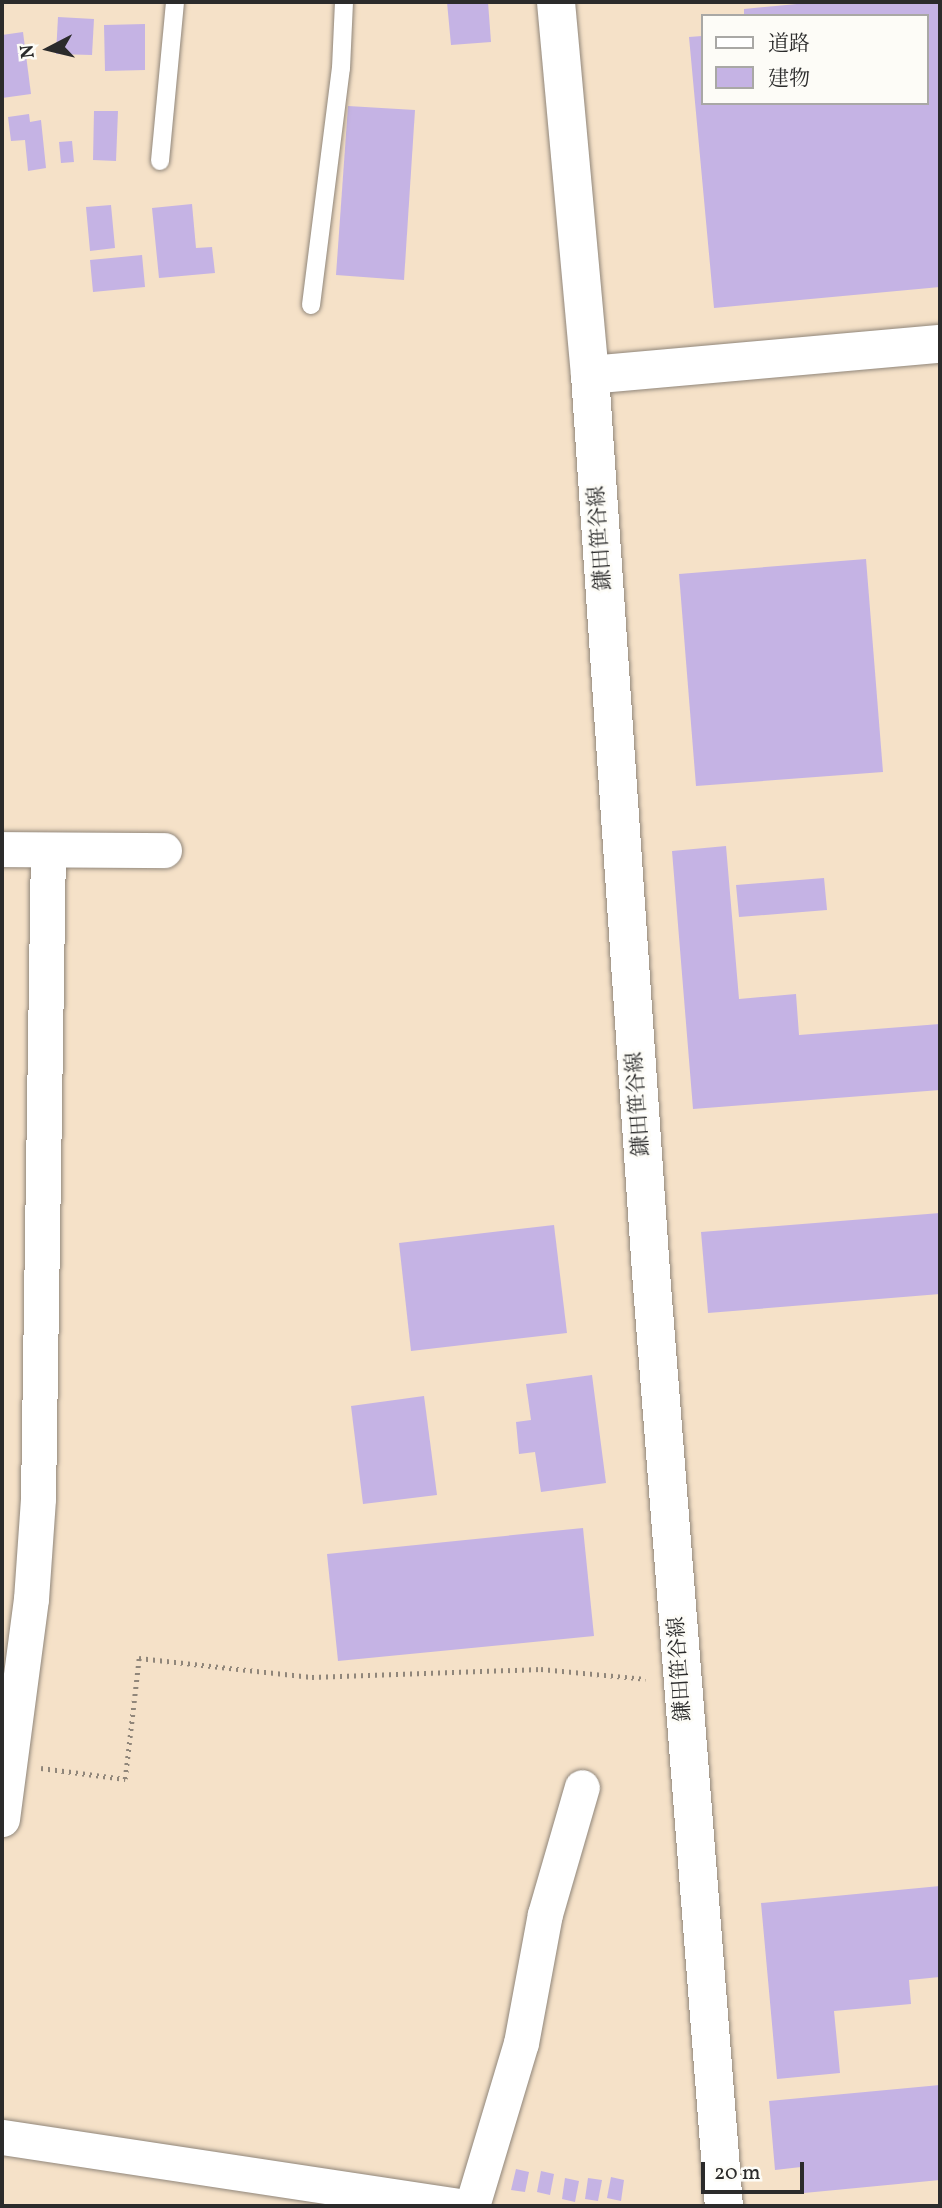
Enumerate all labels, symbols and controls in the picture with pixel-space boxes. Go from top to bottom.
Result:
north arrow [14,14,84,84]
legend [701,14,928,105]
text: 道路 [768,30,810,59]
text: N [14,43,42,60]
text: 建物 [768,65,810,94]
street label: 鎌田笹谷線 [585,485,617,591]
street label: 鎌田笹谷線 [623,1051,655,1157]
street label: 鎌田笹谷線 [665,1616,697,1722]
scale bar [704,2148,807,2192]
text: 20 m [714,2159,760,2188]

